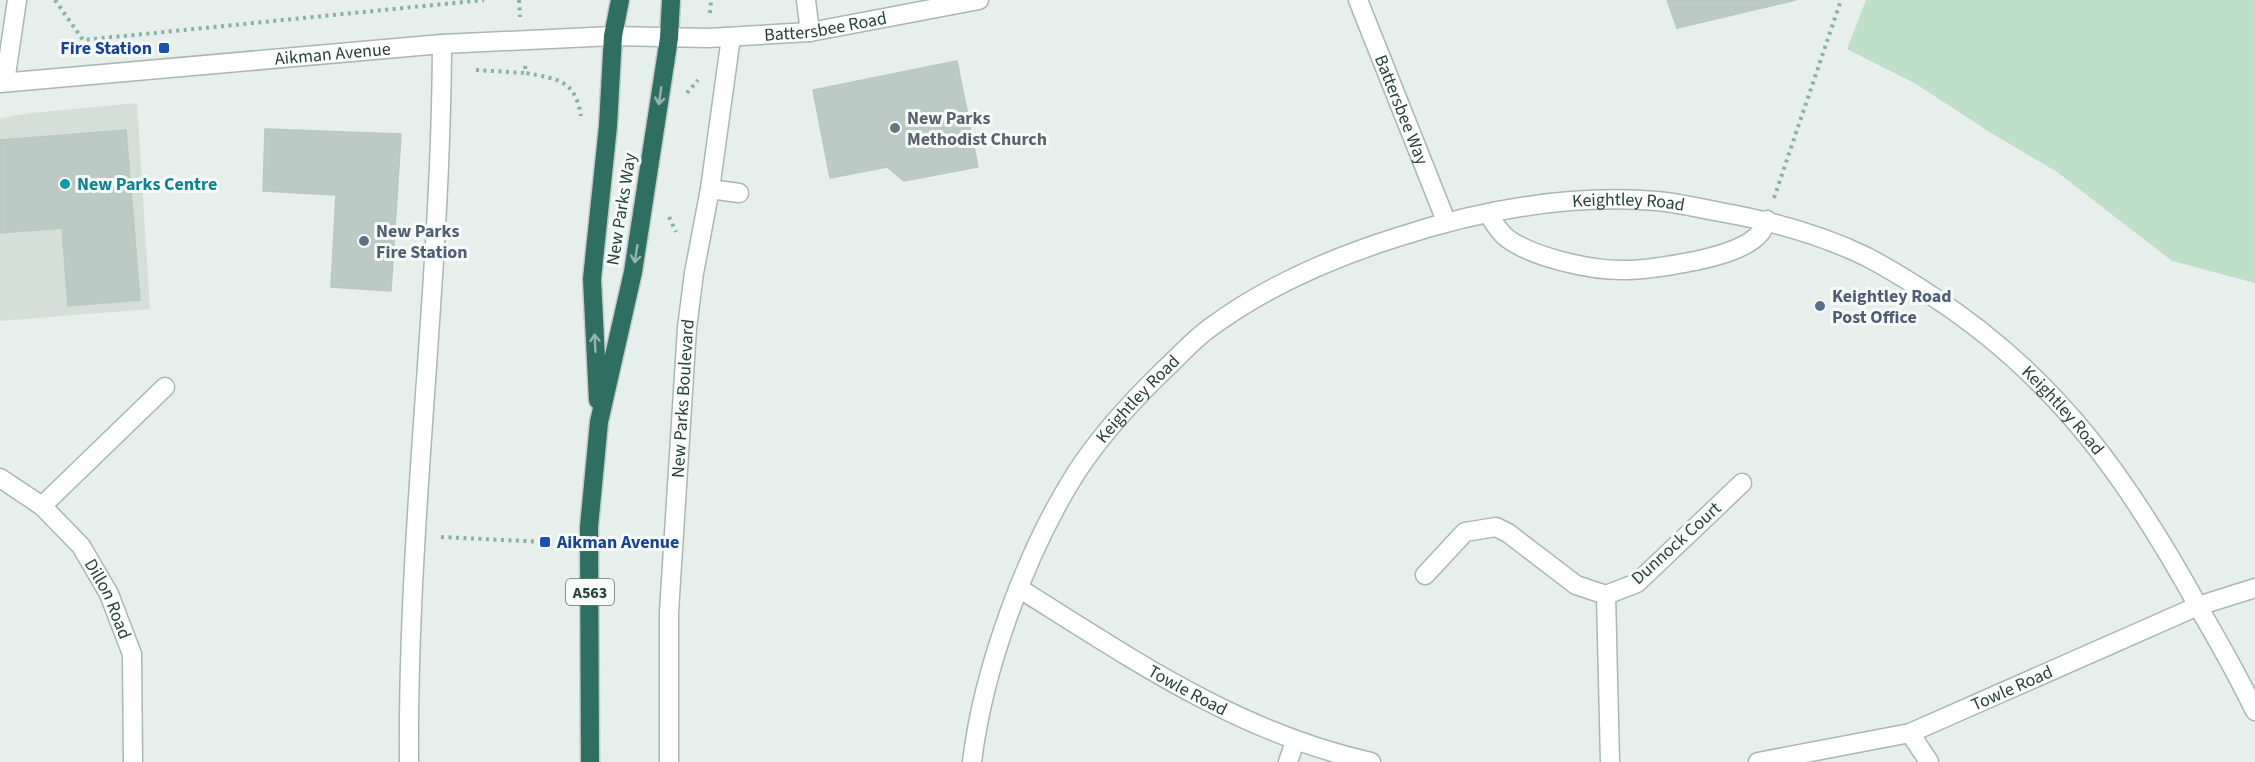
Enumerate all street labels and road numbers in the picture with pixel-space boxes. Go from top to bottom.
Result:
street label: Battersbee Road [763,6,889,48]
street label: Aikman Avenue [274,37,392,72]
street label: Battersbee Way [1368,51,1435,169]
street label: New Parks Way [600,151,643,267]
street label: Keightley Road [1571,187,1687,218]
street label: New Parks Boulevard [666,318,701,479]
street label: Keightley Road [1090,349,1186,449]
street label: Keightley Road [2016,360,2110,460]
street label: Dunnock Court [1626,496,1727,591]
street label: Dillon Road [78,554,137,643]
road number: A563 [566,579,614,605]
street label: Towle Road [1143,659,1232,722]
street label: Towle Road [1967,660,2057,718]

